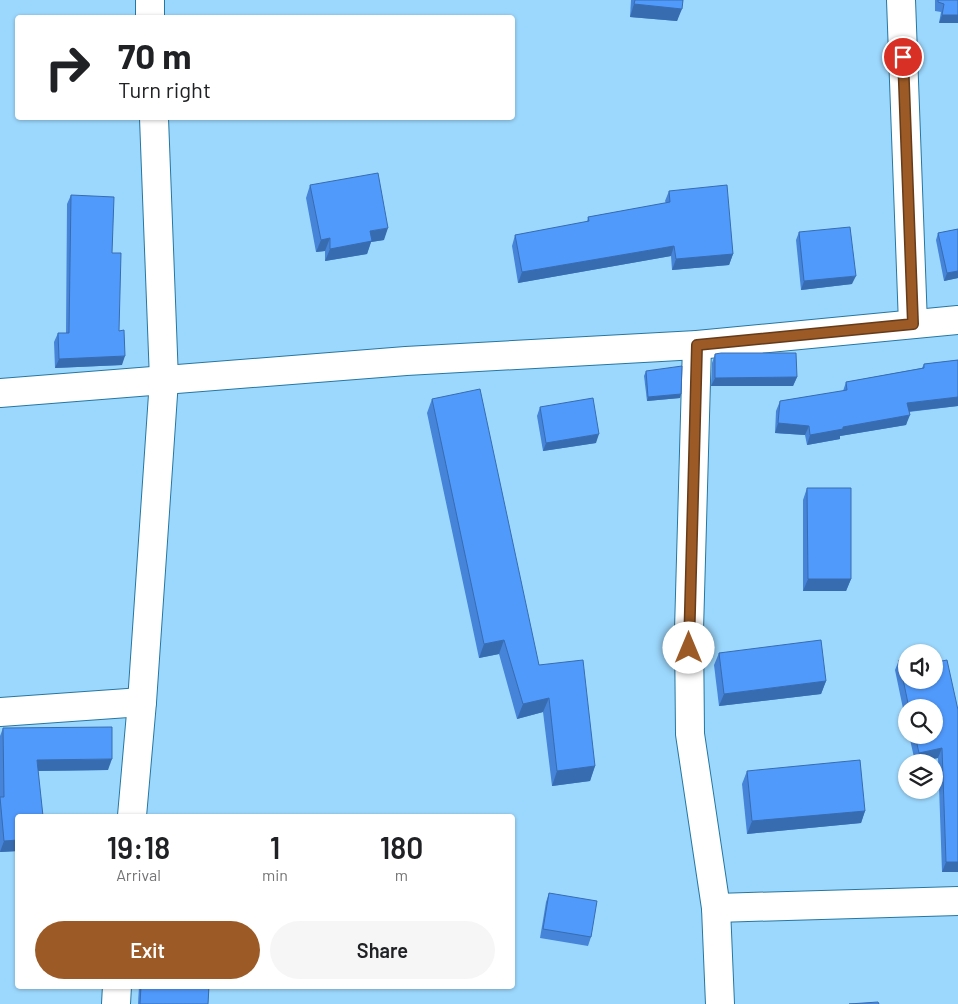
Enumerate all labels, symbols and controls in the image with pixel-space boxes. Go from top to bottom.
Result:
text: 70 m [118,34,192,76]
icon: right [35,35,100,100]
pin [882,36,924,78]
icon: arrive [889,43,917,71]
text: Turn right [118,76,211,102]
position arrow [662,621,714,673]
map controls [898,644,943,799]
button: sound [898,644,943,689]
button: search [898,699,943,744]
button: layers [898,754,943,799]
text: 19:18 [107,829,170,865]
text: 1 [270,829,280,865]
text: 180 [380,829,423,865]
text: Arrival [116,865,161,884]
text: min [262,865,288,884]
text: m [395,865,408,884]
button: Exit [35,921,260,979]
button: Share [270,921,495,979]

